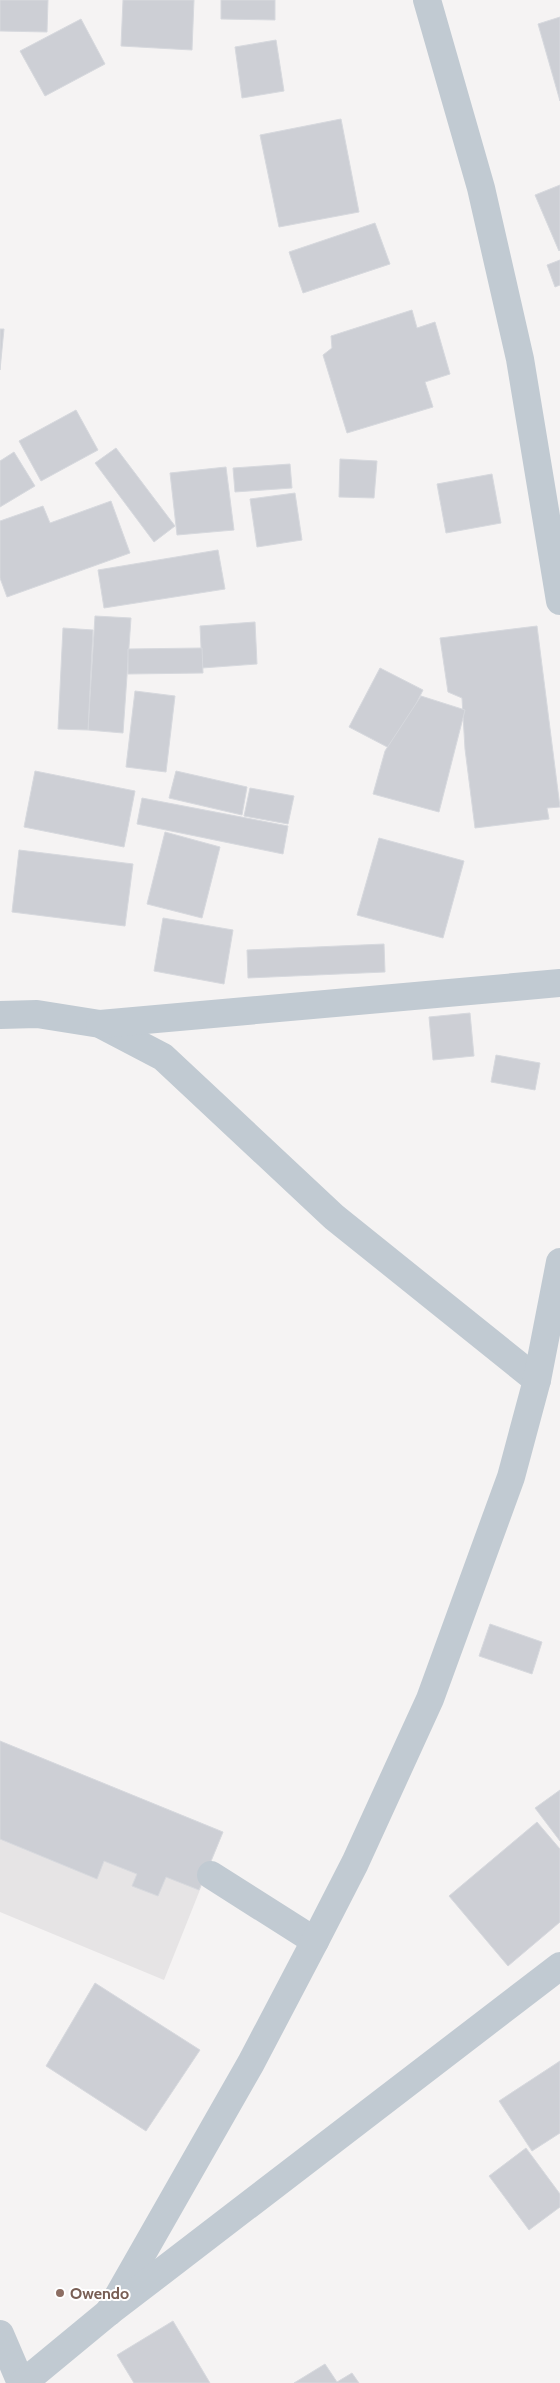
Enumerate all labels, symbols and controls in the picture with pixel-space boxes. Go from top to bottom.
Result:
place label: Owendo [70,2284,129,2303]
marker: Owendo [54,2287,66,2299]

